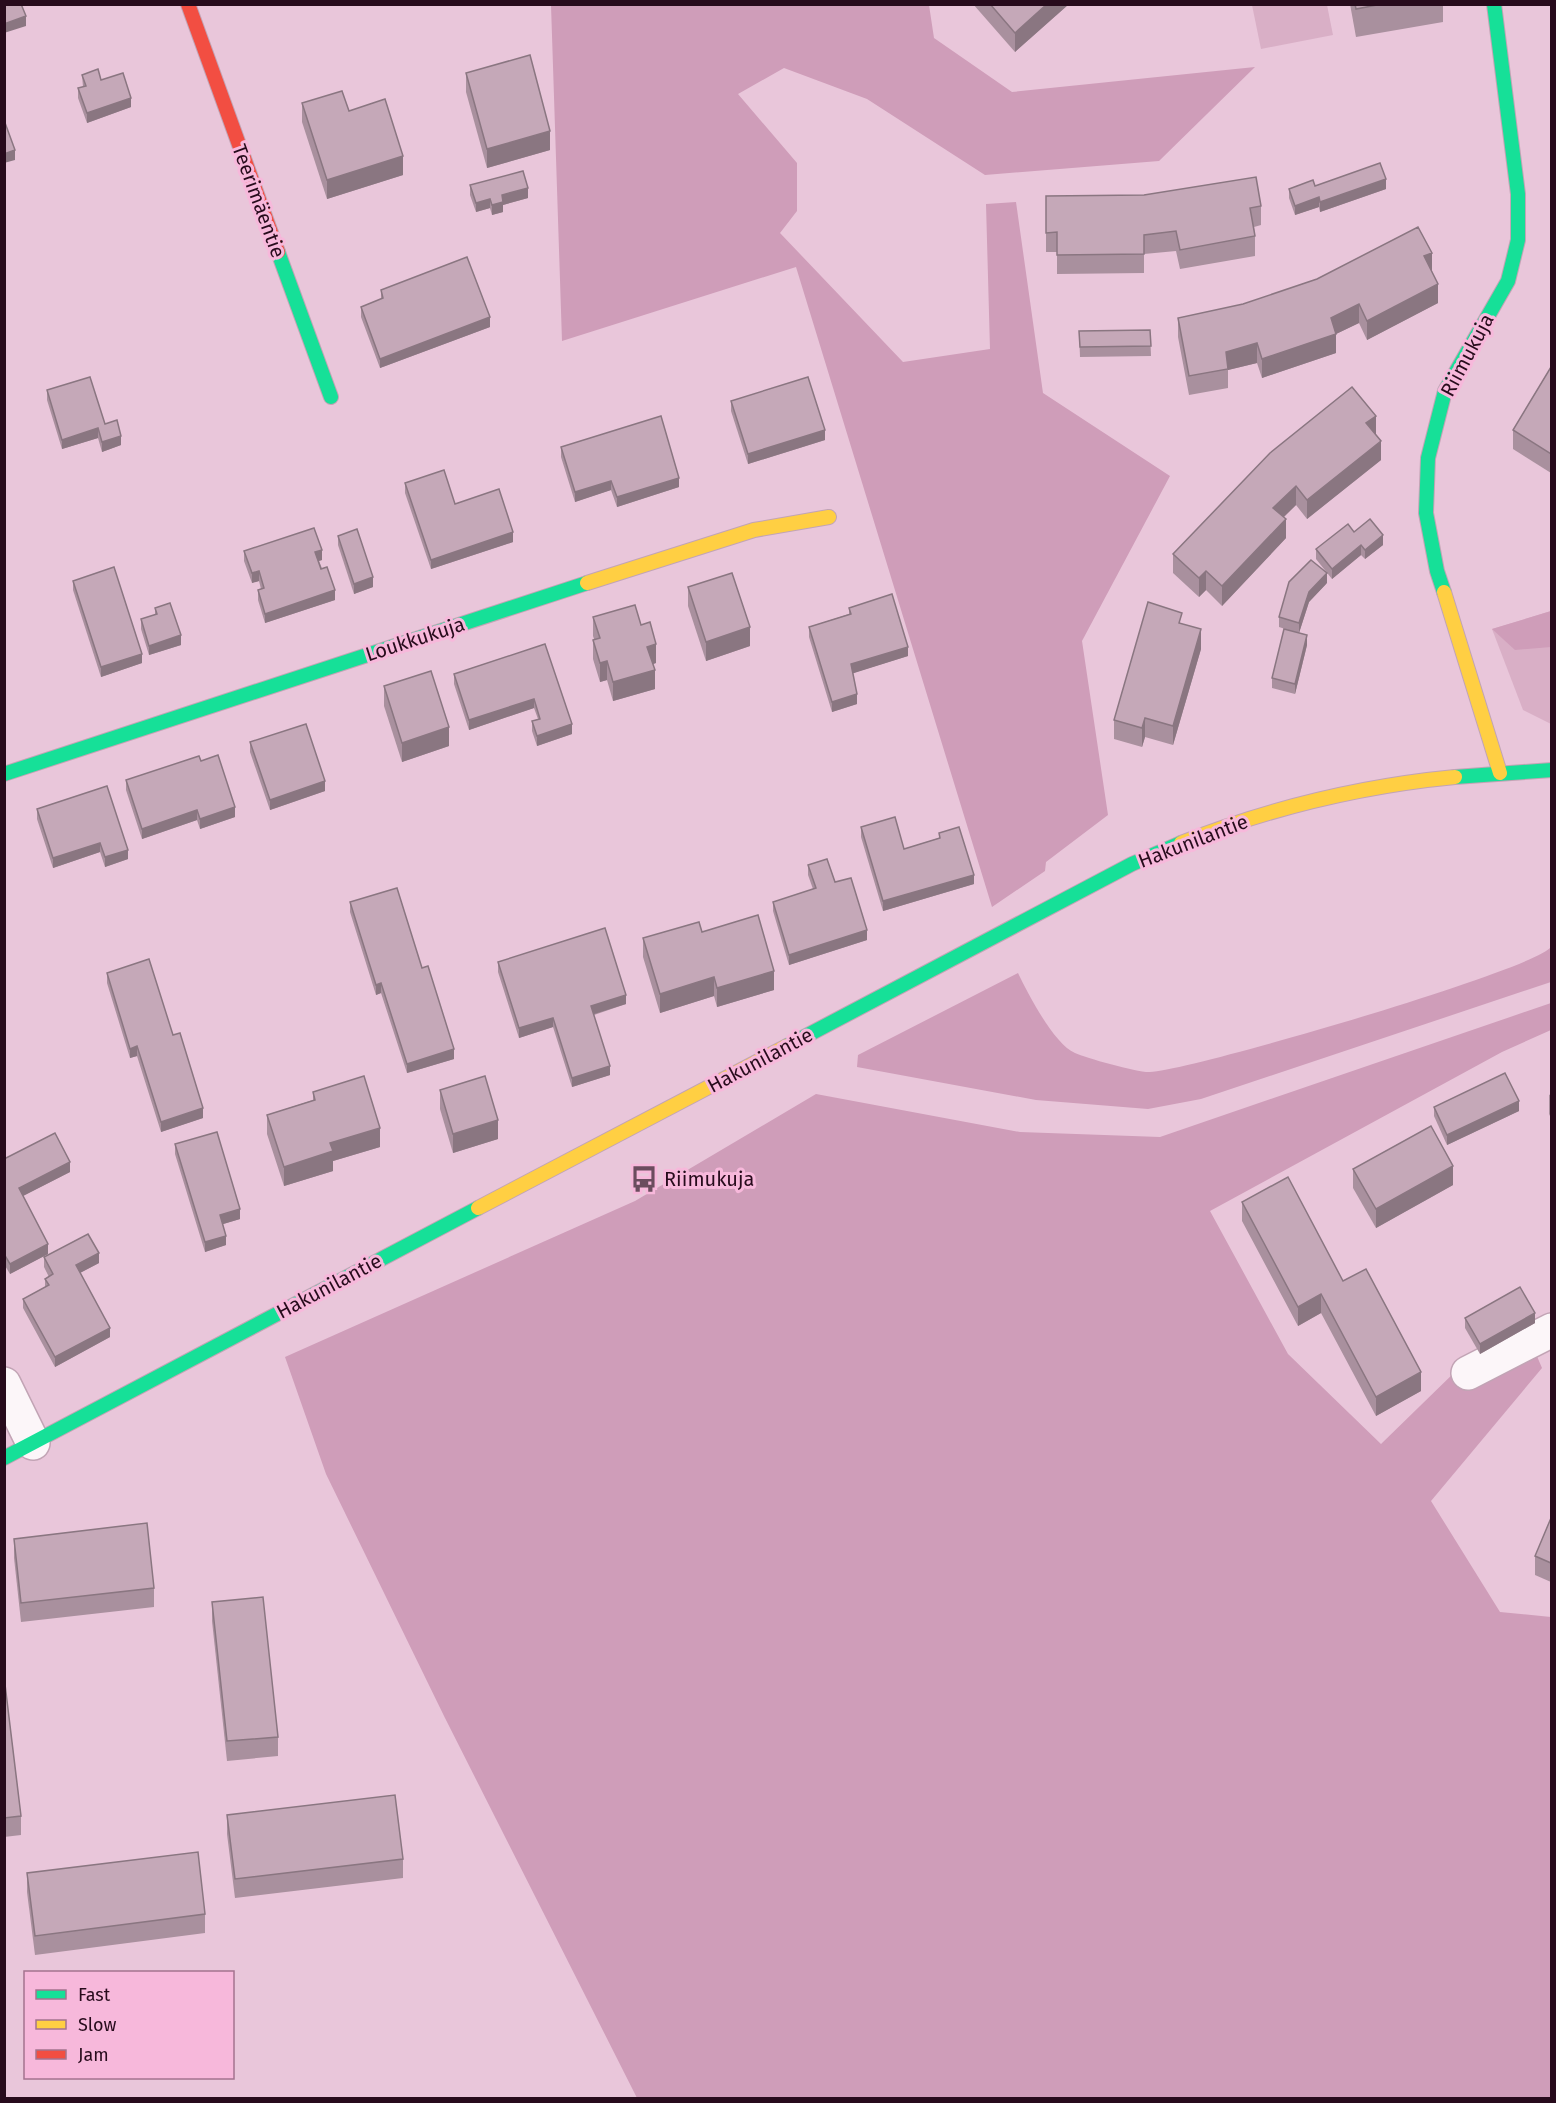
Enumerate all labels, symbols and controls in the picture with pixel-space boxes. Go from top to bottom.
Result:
street label: Teerimäentie [227,141,291,261]
street label: Riimukuja [1435,309,1499,401]
street label: Loukkukuja [362,612,468,666]
street label: Hakunilantie [1135,809,1251,873]
street label: Hakunilantie [703,1022,817,1098]
bus stop icon: Riimukuja [629,1164,659,1194]
place label: Riimukuja [664,1167,754,1191]
street label: Hakunilantie [272,1248,386,1324]
legend [24,1971,234,2079]
text: Fast [78,1984,111,2006]
text: Slow [78,2014,117,2036]
text: Jam [78,2044,109,2066]

